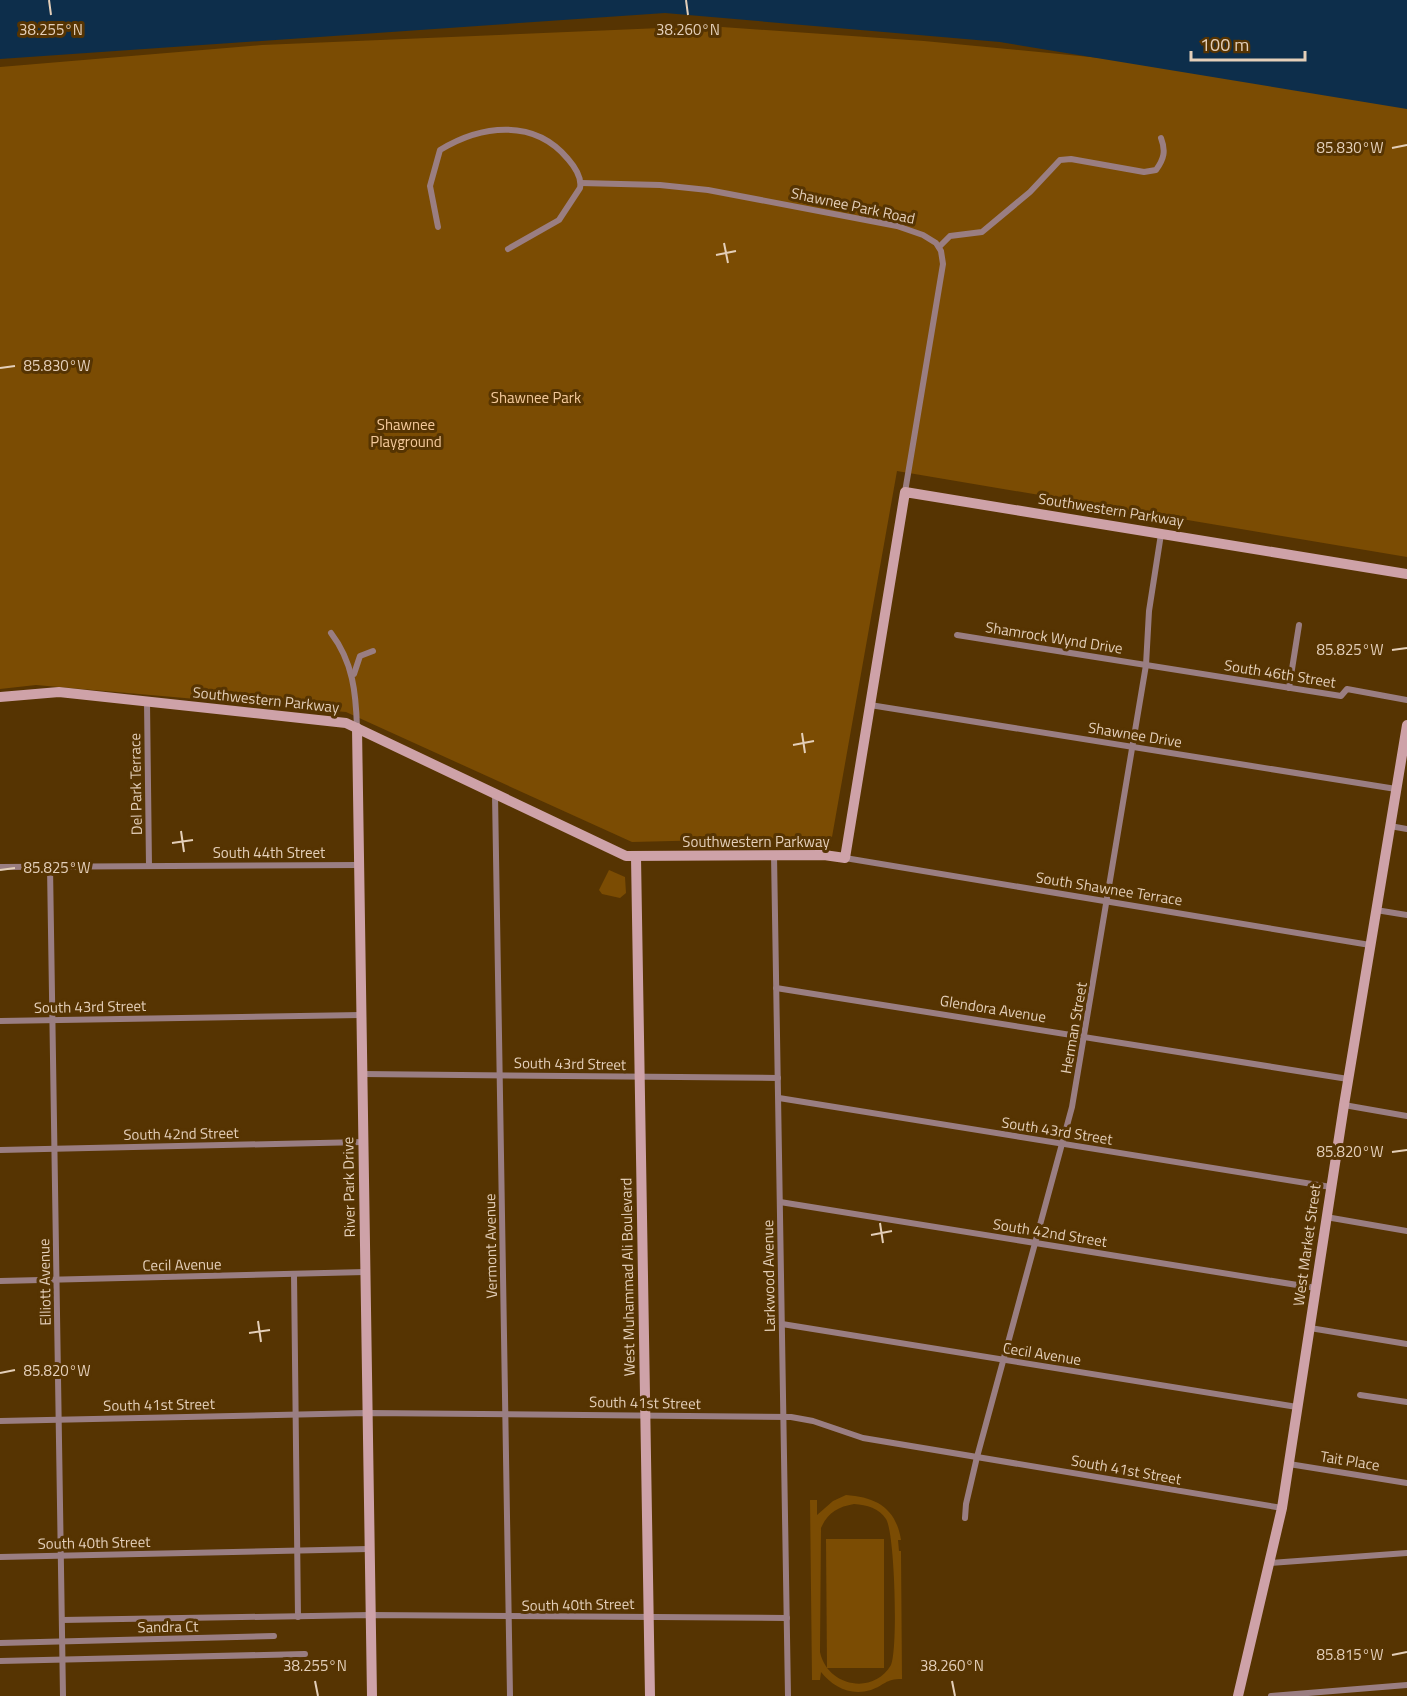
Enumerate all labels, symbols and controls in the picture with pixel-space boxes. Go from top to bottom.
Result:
text: 38.255°N [19,18,83,41]
text: 38.260°N [656,18,720,41]
scale bar [1191,24,1305,62]
text: 100 m [1200,31,1249,58]
text: 85.830°W [1317,136,1383,159]
street label: Shawnee Park Road [789,181,917,230]
text: 85.830°W [24,354,90,377]
park label: Shawnee Park [491,386,581,409]
park label: Shawnee Playground [370,413,442,453]
street label: Southwestern Parkway [1037,487,1186,532]
street label: Shamrock Wynd Drive [984,615,1124,660]
text: 85.825°W [1317,638,1383,661]
street label: South 46th Street [1223,653,1338,694]
street label: Southwestern Parkway [192,680,341,719]
street label: Shawnee Drive [1087,716,1184,753]
street label: Del Park Terrace [123,733,148,835]
street label: Southwestern Parkway [682,830,830,853]
street label: South 44th Street [213,841,326,864]
text: 85.825°W [24,856,90,879]
street label: South Shawnee Terrace [1034,866,1184,911]
street label: Herman Street [1054,979,1093,1076]
street label: Glendora Avenue [938,989,1048,1028]
street label: South 43rd Street [34,994,147,1019]
street label: South 43rd Street [514,1051,627,1076]
street label: South 43rd Street [1000,1110,1115,1151]
street label: South 42nd Street [123,1121,240,1146]
street label: River Park Drive [336,1137,361,1237]
text: 85.820°W [1317,1140,1383,1163]
street label: West Muhammad Ali Boulevard [614,1177,641,1377]
street label: West Market Street [1287,1182,1327,1308]
street label: Vermont Avenue [478,1193,503,1299]
street label: South 42nd Street [991,1212,1110,1253]
street label: Larkwood Avenue [756,1220,781,1332]
street label: Elliott Avenue [32,1238,57,1326]
street label: Cecil Avenue [142,1252,222,1277]
street label: Cecil Avenue [1001,1336,1083,1371]
text: 85.820°W [24,1359,90,1382]
street label: South 41st Street [589,1390,702,1415]
street label: South 41st Street [103,1392,216,1417]
street label: Tait Place [1319,1444,1381,1477]
street label: South 41st Street [1069,1448,1184,1491]
street label: South 40th Street [37,1530,151,1555]
street label: South 40th Street [521,1592,635,1617]
street label: Sandra Ct [137,1614,199,1639]
text: 85.815°W [1317,1643,1383,1666]
text: 38.255°N [283,1654,347,1677]
text: 38.260°N [920,1654,984,1677]

